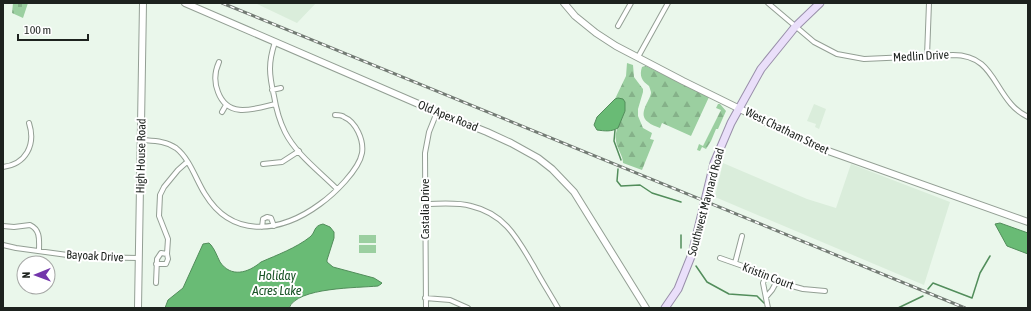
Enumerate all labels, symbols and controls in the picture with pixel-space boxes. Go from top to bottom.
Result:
scale bar [18,16,88,42]
text: 100 m [24,23,51,37]
street label: Medlin Drive [893,48,949,64]
street label: Old Apex Road [416,98,480,134]
street label: West Chatham Street [743,105,832,158]
street label: High House Road [133,118,149,194]
street label: Southwest Maynard Road [685,146,727,258]
street label: Castalia Drive [418,179,432,239]
street label: Bayoak Drive [66,248,124,264]
north arrow [16,255,56,295]
street label: Kristin Court [740,260,796,292]
water label: Holiday Acres Lake [251,268,302,298]
text: N [20,272,32,279]

